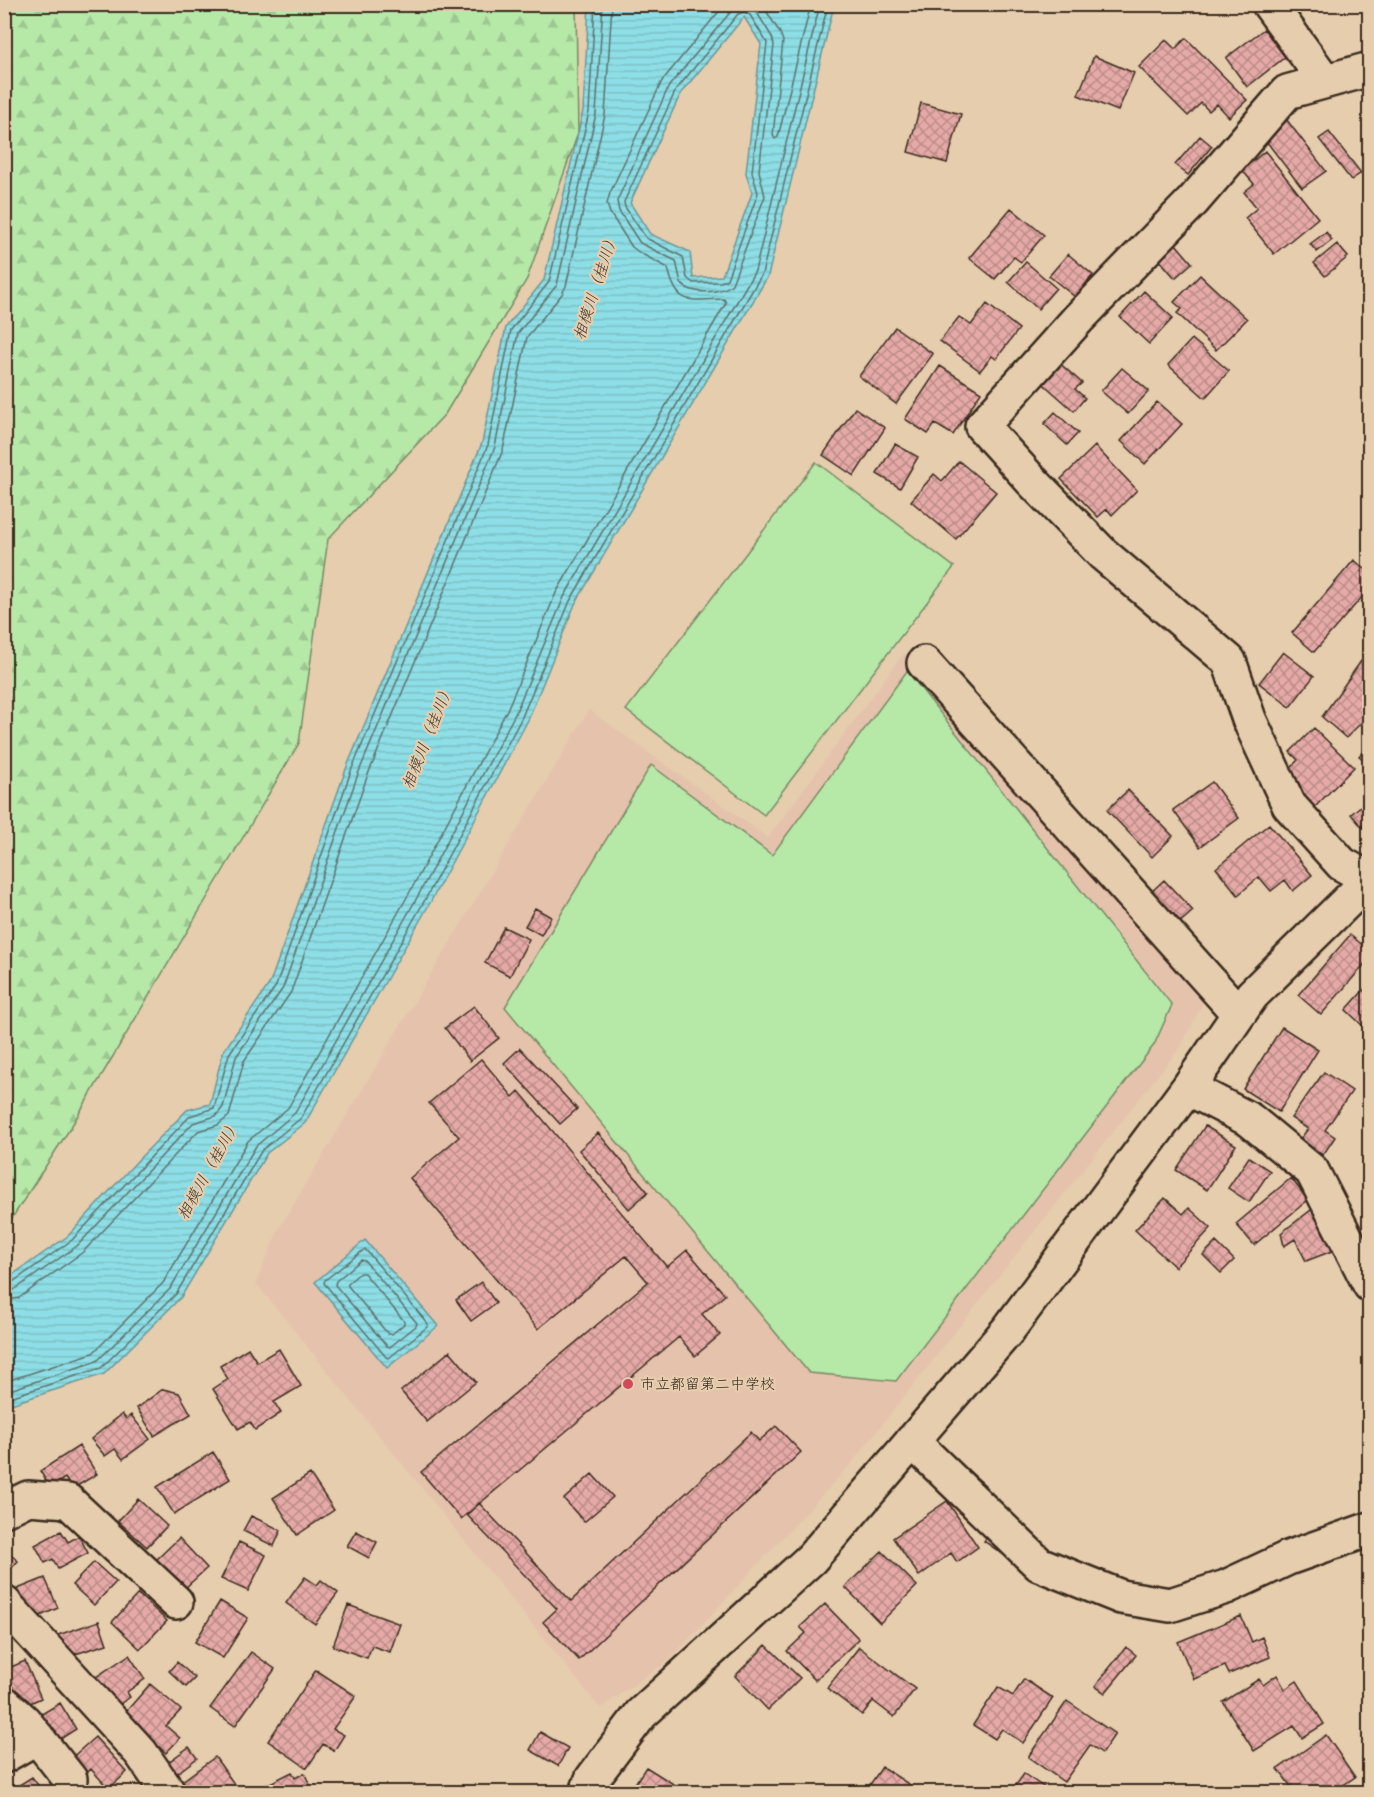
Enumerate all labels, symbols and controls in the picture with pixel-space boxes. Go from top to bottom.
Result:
water label: 相模川（桂川） [565,229,623,343]
water label: 相模川（桂川） [394,679,458,792]
water label: 相模川（桂川） [169,1114,245,1223]
place label: 市立都留第二中学校 [640,1371,775,1394]
marker: 市立都留第二中学校 [621,1377,635,1391]

